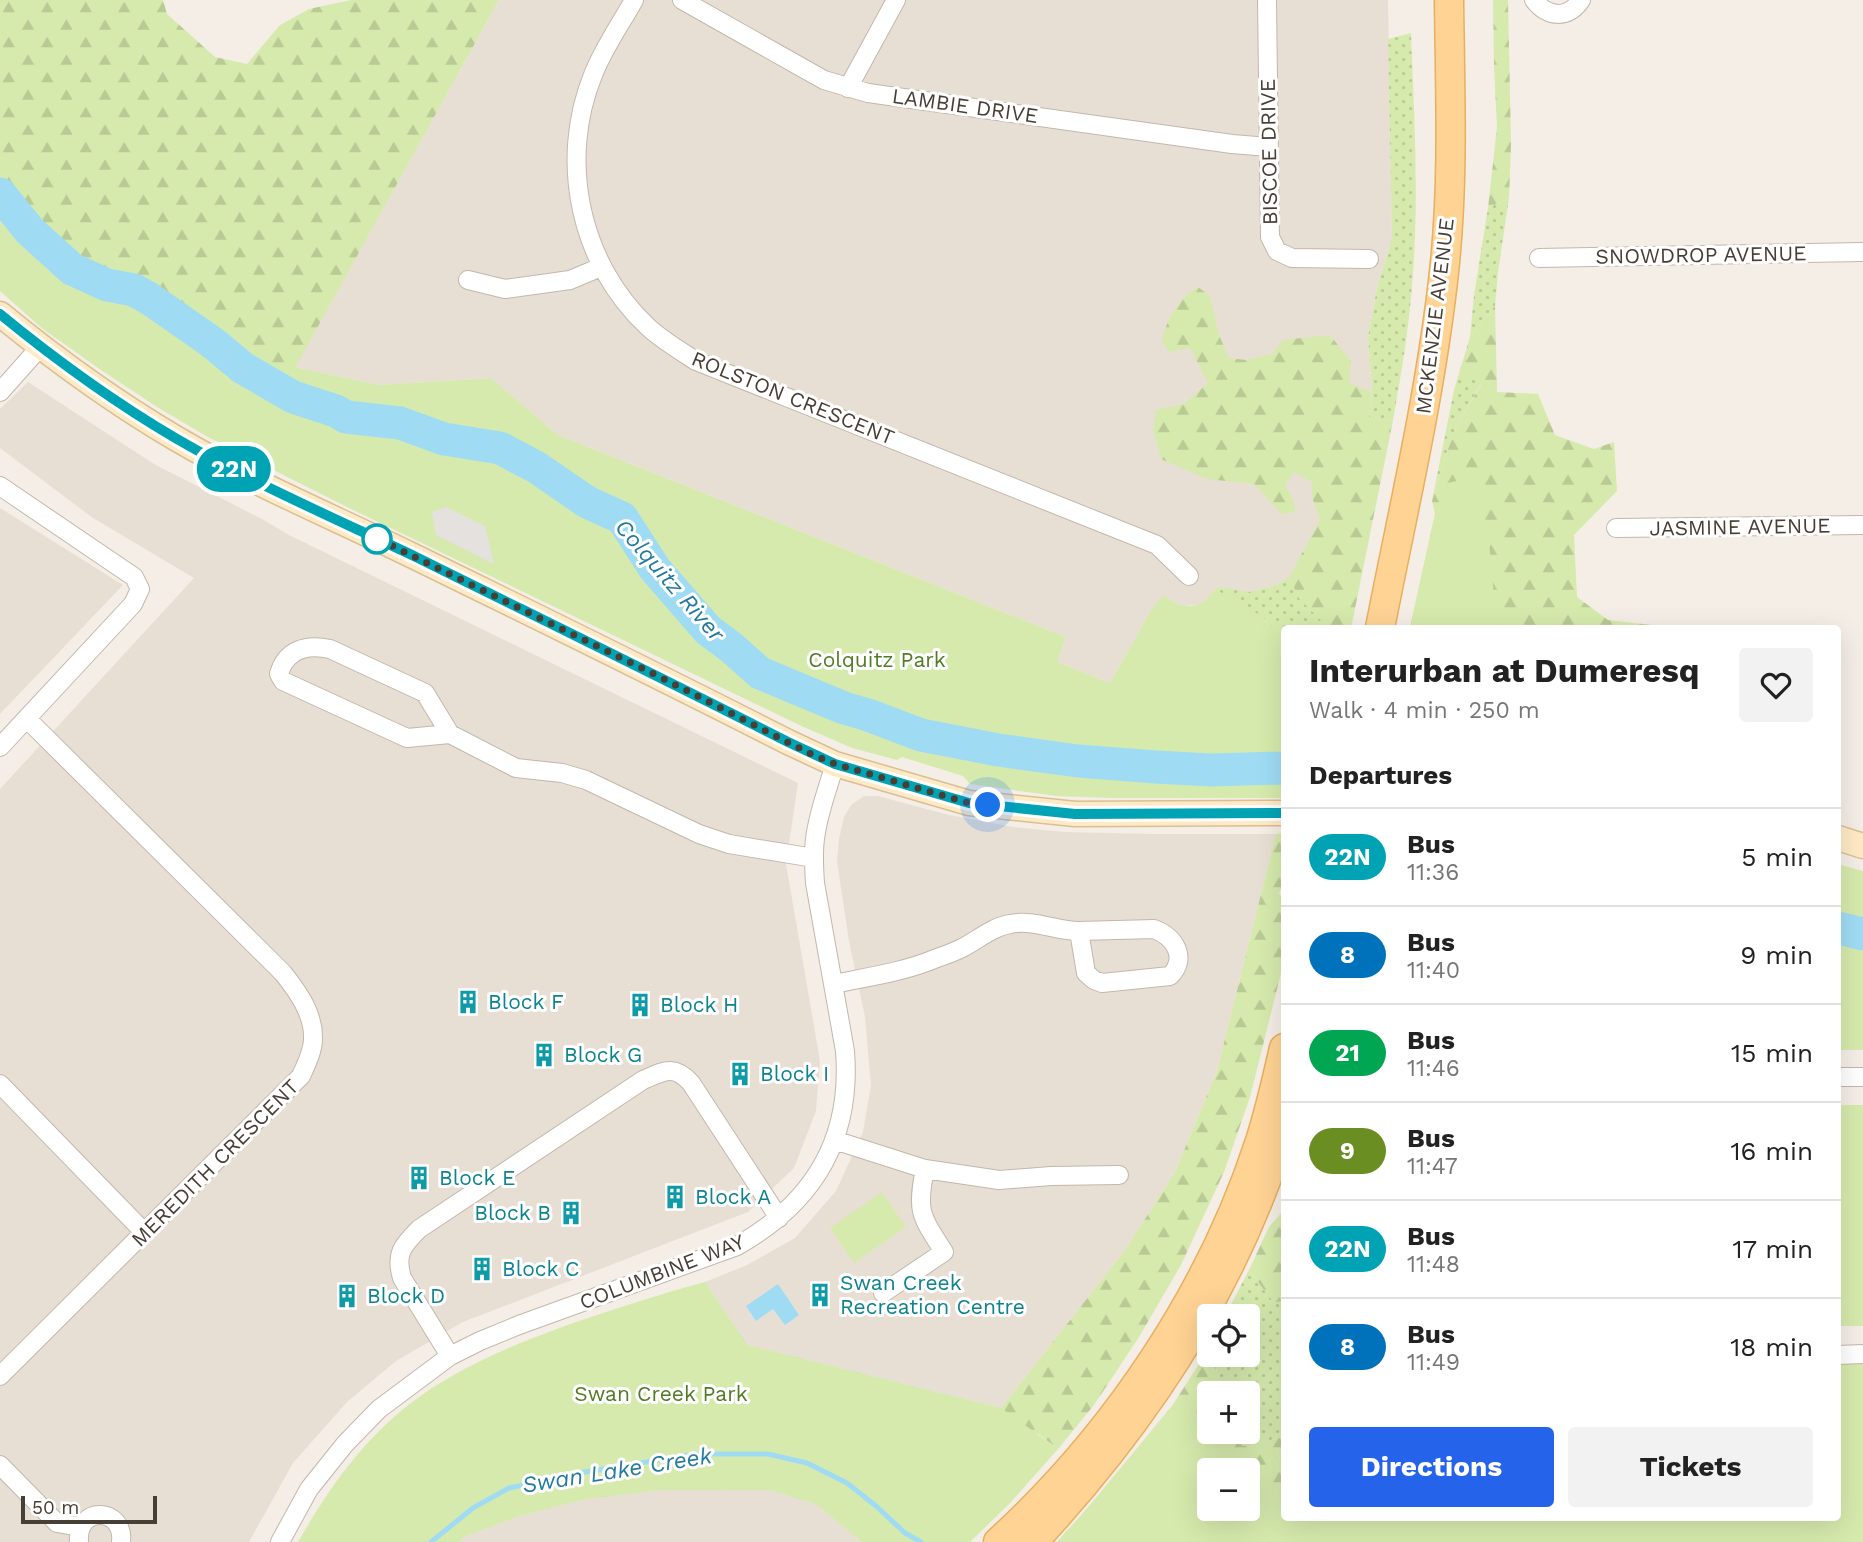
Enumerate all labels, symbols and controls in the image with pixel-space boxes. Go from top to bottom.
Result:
street label: BISCOE DRIVE [1255,79,1282,225]
street label: LAMBIE DRIVE [890,83,1040,128]
street label: MCKENZIE AVENUE [1410,216,1459,415]
street label: SNOWDROP AVENUE [1595,240,1807,269]
street label: ROLSTON CRESCENT [688,345,899,450]
line badge: 22N [194,446,274,492]
text: 22N [211,455,257,483]
street label: JASMINE AVENUE [1649,512,1831,541]
water label: Colquitz River [609,514,731,648]
unlabelled marker [362,524,392,554]
park label: Colquitz Park [808,647,946,672]
button: heart [1739,648,1813,722]
text: Interurban at Dumeresq [1309,651,1700,690]
text: Walk · 4 min · 250 m [1309,697,1540,724]
text: Departures [1309,760,1452,790]
your location [970,787,1005,822]
text: Bus [1407,829,1455,859]
text: 5 min [1741,842,1813,872]
text: 22N [1324,843,1371,871]
text: 11:36 [1407,859,1459,886]
text: Bus [1407,927,1455,957]
text: 9 min [1740,940,1813,970]
text: 8 [1340,941,1355,969]
text: 11:40 [1407,957,1460,984]
building icon: Block F [454,988,482,1016]
place label: Block F [488,989,564,1014]
building icon: Block H [626,991,654,1019]
place label: Block H [660,992,739,1017]
text: Bus [1407,1025,1455,1055]
text: 15 min [1731,1038,1813,1068]
text: 21 [1335,1039,1360,1067]
building icon: Block G [530,1041,558,1069]
place label: Block G [564,1042,642,1067]
text: 11:46 [1407,1055,1460,1082]
building icon: Block I [726,1060,754,1088]
place label: Block I [760,1061,829,1086]
street label: MEREDITH CRESCENT [126,1074,304,1252]
text: Bus [1407,1123,1455,1153]
text: 16 min [1730,1136,1813,1166]
text: 9 [1340,1137,1355,1165]
text: 11:47 [1407,1153,1458,1180]
building icon: Block E [405,1164,433,1192]
place label: Block E [439,1165,516,1190]
building icon: Block A [661,1183,689,1211]
place label: Block A [695,1184,771,1209]
building icon: Block B [557,1199,585,1227]
place label: Block B [474,1200,551,1225]
text: Bus [1407,1221,1455,1251]
street label: COLUMBINE WAY [576,1229,748,1314]
text: 17 min [1732,1234,1813,1264]
text: 22N [1324,1235,1371,1263]
text: 11:48 [1407,1251,1460,1278]
building icon: Block C [468,1255,496,1283]
place label: Block C [502,1256,580,1281]
place label: Swan Creek Recreation Centre [840,1270,1025,1319]
building icon: Swan Creek Recreation Centre [806,1281,834,1309]
building icon: Block D [333,1282,361,1310]
place label: Block D [367,1283,445,1308]
map controls [1197,1304,1260,1521]
button: locate [1197,1304,1260,1367]
text: Bus [1407,1319,1455,1349]
text: 18 min [1730,1332,1813,1362]
text: 8 [1340,1333,1355,1361]
text: 11:49 [1407,1349,1460,1376]
park label: Swan Creek Park [574,1381,748,1406]
button: + [1197,1381,1260,1444]
button: Directions [1309,1427,1554,1507]
button: Tickets [1568,1427,1813,1507]
water label: Swan Lake Creek [520,1442,715,1499]
button: − [1197,1458,1260,1521]
scale bar [21,1493,158,1525]
text: 50 m [32,1496,79,1519]

